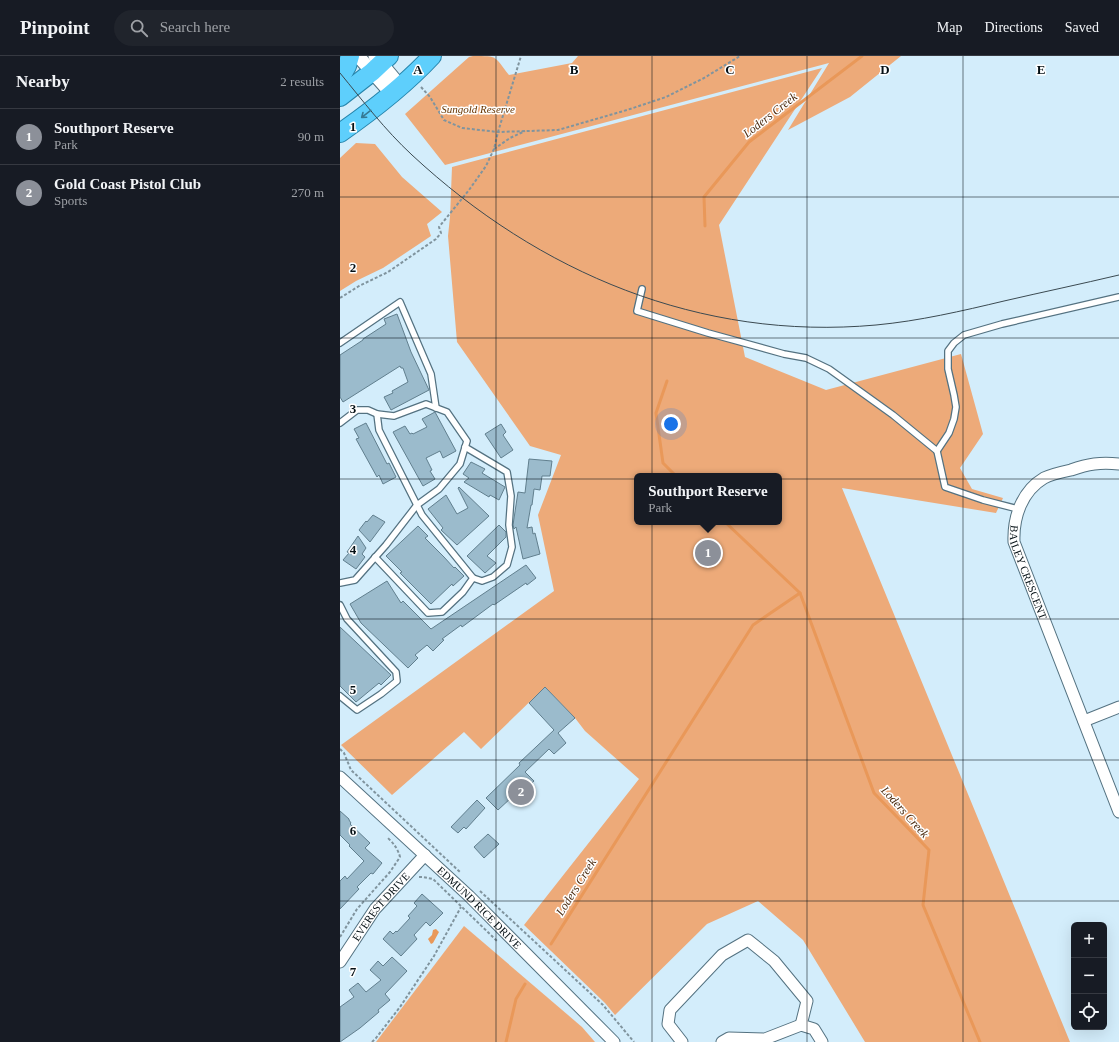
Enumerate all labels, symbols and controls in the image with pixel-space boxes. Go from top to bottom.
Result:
search box [114,10,394,46]
text: Pinpoint [20,17,90,38]
icon: search [128,17,150,39]
text: Search here [160,19,230,35]
text: Map [937,20,962,35]
text: Directions [984,20,1043,35]
text: Saved [1065,20,1099,35]
text: A [413,62,423,77]
text: B [570,62,579,77]
text: C [725,62,735,77]
text: D [880,62,890,77]
text: E [1037,62,1045,77]
text: Nearby [16,72,70,91]
text: 2 results [280,74,324,89]
water label: Loders Creek [739,89,800,141]
park label: Sungold Reserve [441,103,515,115]
one-way arrow [361,110,372,118]
text: 1 [350,119,356,134]
text: Southport Reserve [54,120,174,136]
text: 1 [26,129,32,144]
text: 90 m [298,129,324,144]
text: Park [54,137,78,152]
text: Gold Coast Pistol Club [54,176,201,192]
text: 2 [26,185,32,200]
text: 270 m [291,185,324,200]
text: Sports [54,193,87,208]
text: 2 [350,260,356,275]
text: 3 [350,401,357,416]
your location [661,414,681,434]
popup [634,473,782,525]
text: Southport Reserve [648,483,768,499]
text: Park [648,500,672,515]
street label: BAILEY CRESCENT [1008,525,1050,621]
pin: 1 [695,538,721,568]
text: 4 [350,542,357,557]
text: 5 [350,682,357,697]
pin: 2 [508,777,534,807]
water label: Loders Creek [878,783,932,841]
text: 6 [350,823,357,838]
water label: Loders Creek [552,855,599,919]
street label: EDMUND RICE DRIVE [435,864,524,951]
street label: EVEREST DRIVE [350,870,412,943]
map controls [1071,922,1107,1030]
button: + [1071,922,1107,958]
button: − [1071,958,1107,994]
text: 7 [350,964,357,979]
button: locate [1071,994,1107,1030]

